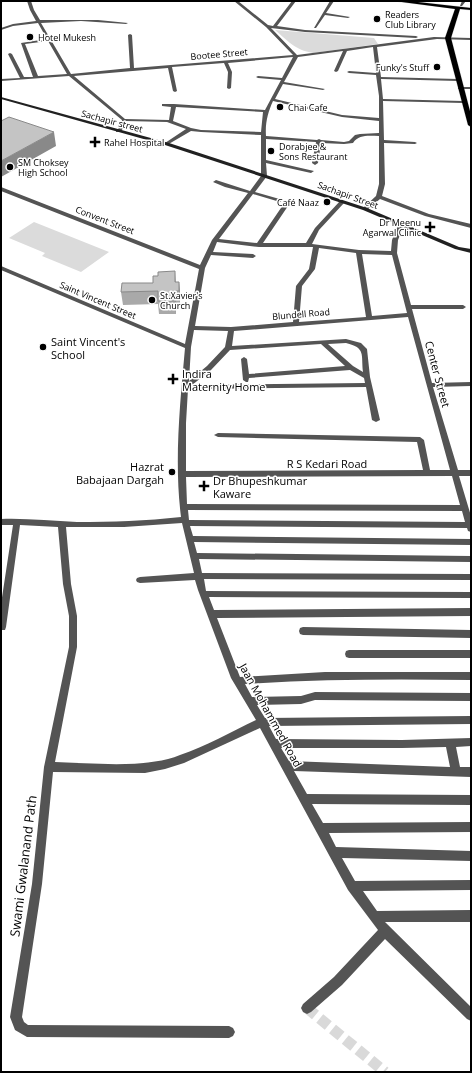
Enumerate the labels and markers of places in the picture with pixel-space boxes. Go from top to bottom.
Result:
place label: Readers Club Library [385,8,436,31]
marker: Readers Club Library [372,14,382,24]
place label: Hotel Mukesh [38,31,96,44]
marker: Hotel Mukesh [25,32,35,42]
place label: Funky's Stuff [376,61,430,74]
marker: Funky's Stuff [432,62,442,72]
place label: Chai Cafe [288,101,328,114]
marker: Chai Cafe [275,102,285,112]
marker: Rahel Hospital [89,136,101,148]
place label: Rahel Hospital [104,136,164,149]
place label: Dorabjee & Sons Restaurant [279,140,348,163]
marker: Dorabjee & Sons Restaurant [266,146,276,156]
place label: SM Choksey High School [18,156,69,179]
marker: SM Choksey High School [5,162,15,172]
place label: Café Naaz [277,196,319,209]
marker: Café Naaz [322,197,332,207]
place label: Dr Meenu Agarwal Clinic [363,216,422,239]
marker: Dr Meenu Agarwal Clinic [424,221,436,233]
place label: St.Xavier's Church [160,289,202,312]
marker: St.Xavier's Church [147,295,157,305]
place label: Saint Vincent's School [51,334,125,362]
marker: Saint Vincent's School [38,342,48,352]
place label: Indira Maternity Home [182,366,266,394]
marker: Indira Maternity Home [167,373,179,385]
place label: Hazrat Babajaan Dargah [76,459,164,487]
marker: Hazrat Babajaan Dargah [167,467,177,477]
place label: Dr Bhupeshkumar Kaware [213,473,308,501]
marker: Dr Bhupeshkumar Kaware [198,480,210,492]

